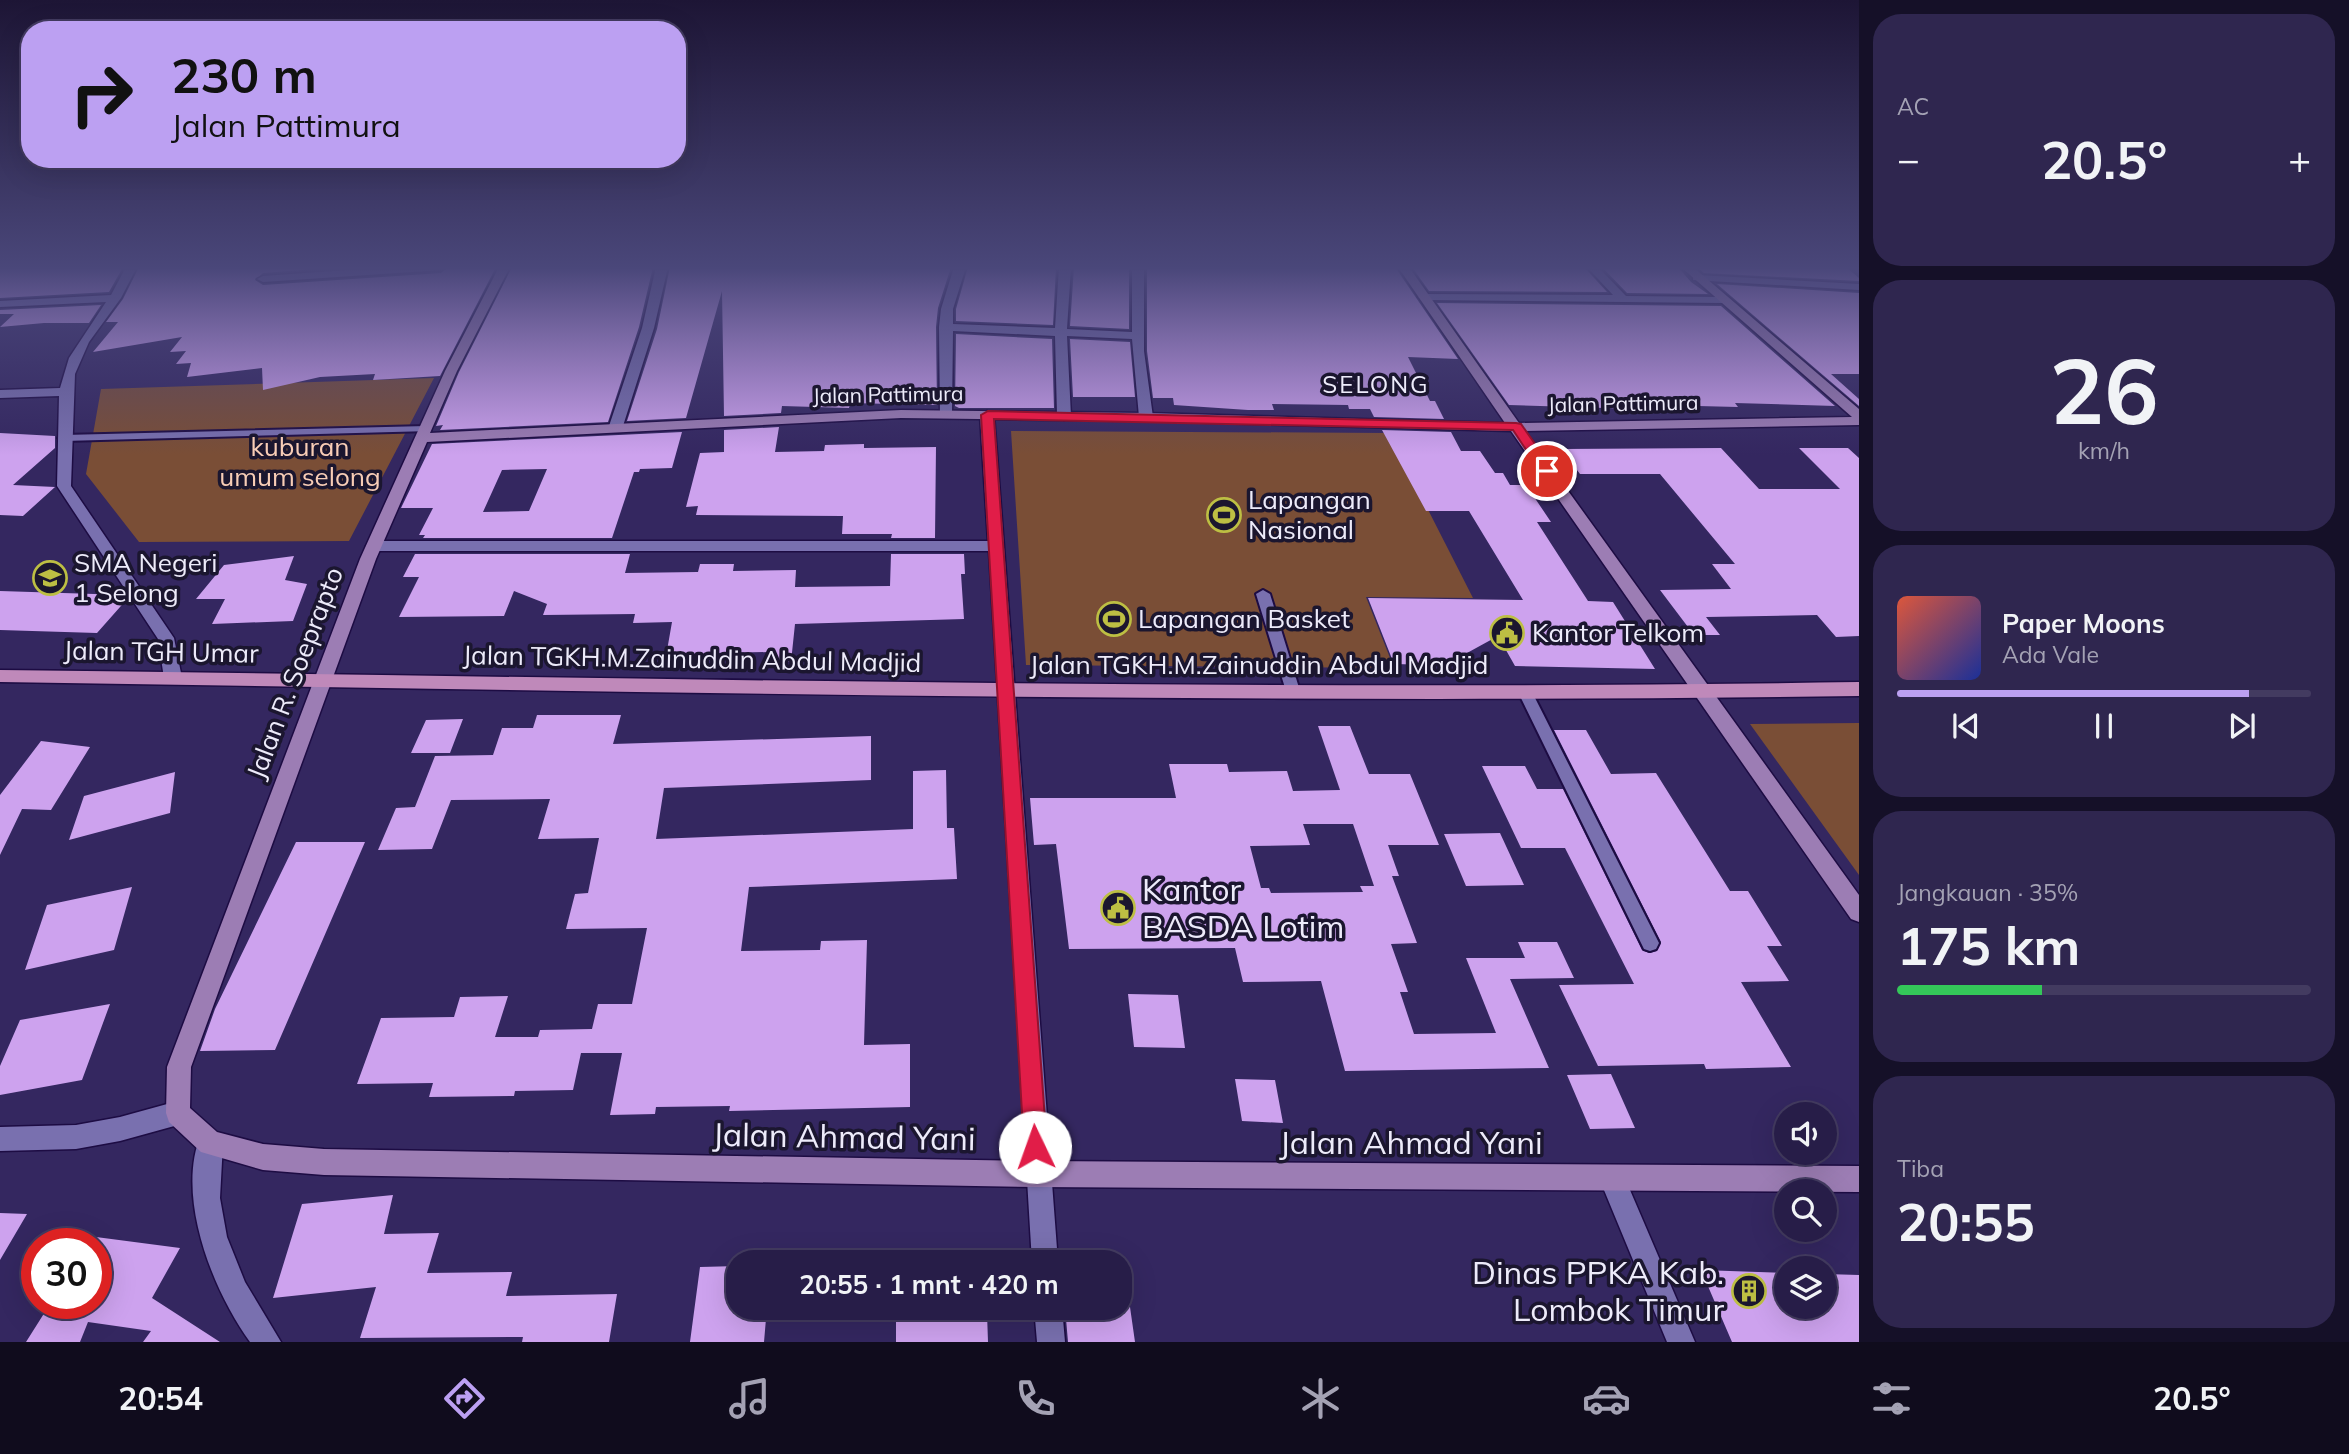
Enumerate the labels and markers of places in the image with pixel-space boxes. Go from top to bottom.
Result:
pin [1517,441,1577,501]
place label: Lapangan Nasional [1248,483,1371,546]
sports icon: Lapangan Nasional [1205,496,1243,534]
place label: SMA Negeri 1 Selong [74,546,217,609]
school or university icon: SMA Negeri 1 Selong [31,559,69,597]
sports icon: Lapangan Basket [1095,600,1133,638]
place label: Lapangan Basket [1138,602,1350,635]
public building icon: Kantor Telkom [1488,614,1526,652]
place label: Kantor Telkom [1532,616,1704,649]
place label: Kantor BASDA Lotim [1142,869,1344,946]
public building icon: Kantor BASDA Lotim [1099,889,1137,927]
place label: Dinas PPKA Kab. Lombok Timur [1472,1252,1724,1329]
building icon: Dinas PPKA Kab. Lombok Timur [1730,1272,1768,1310]

